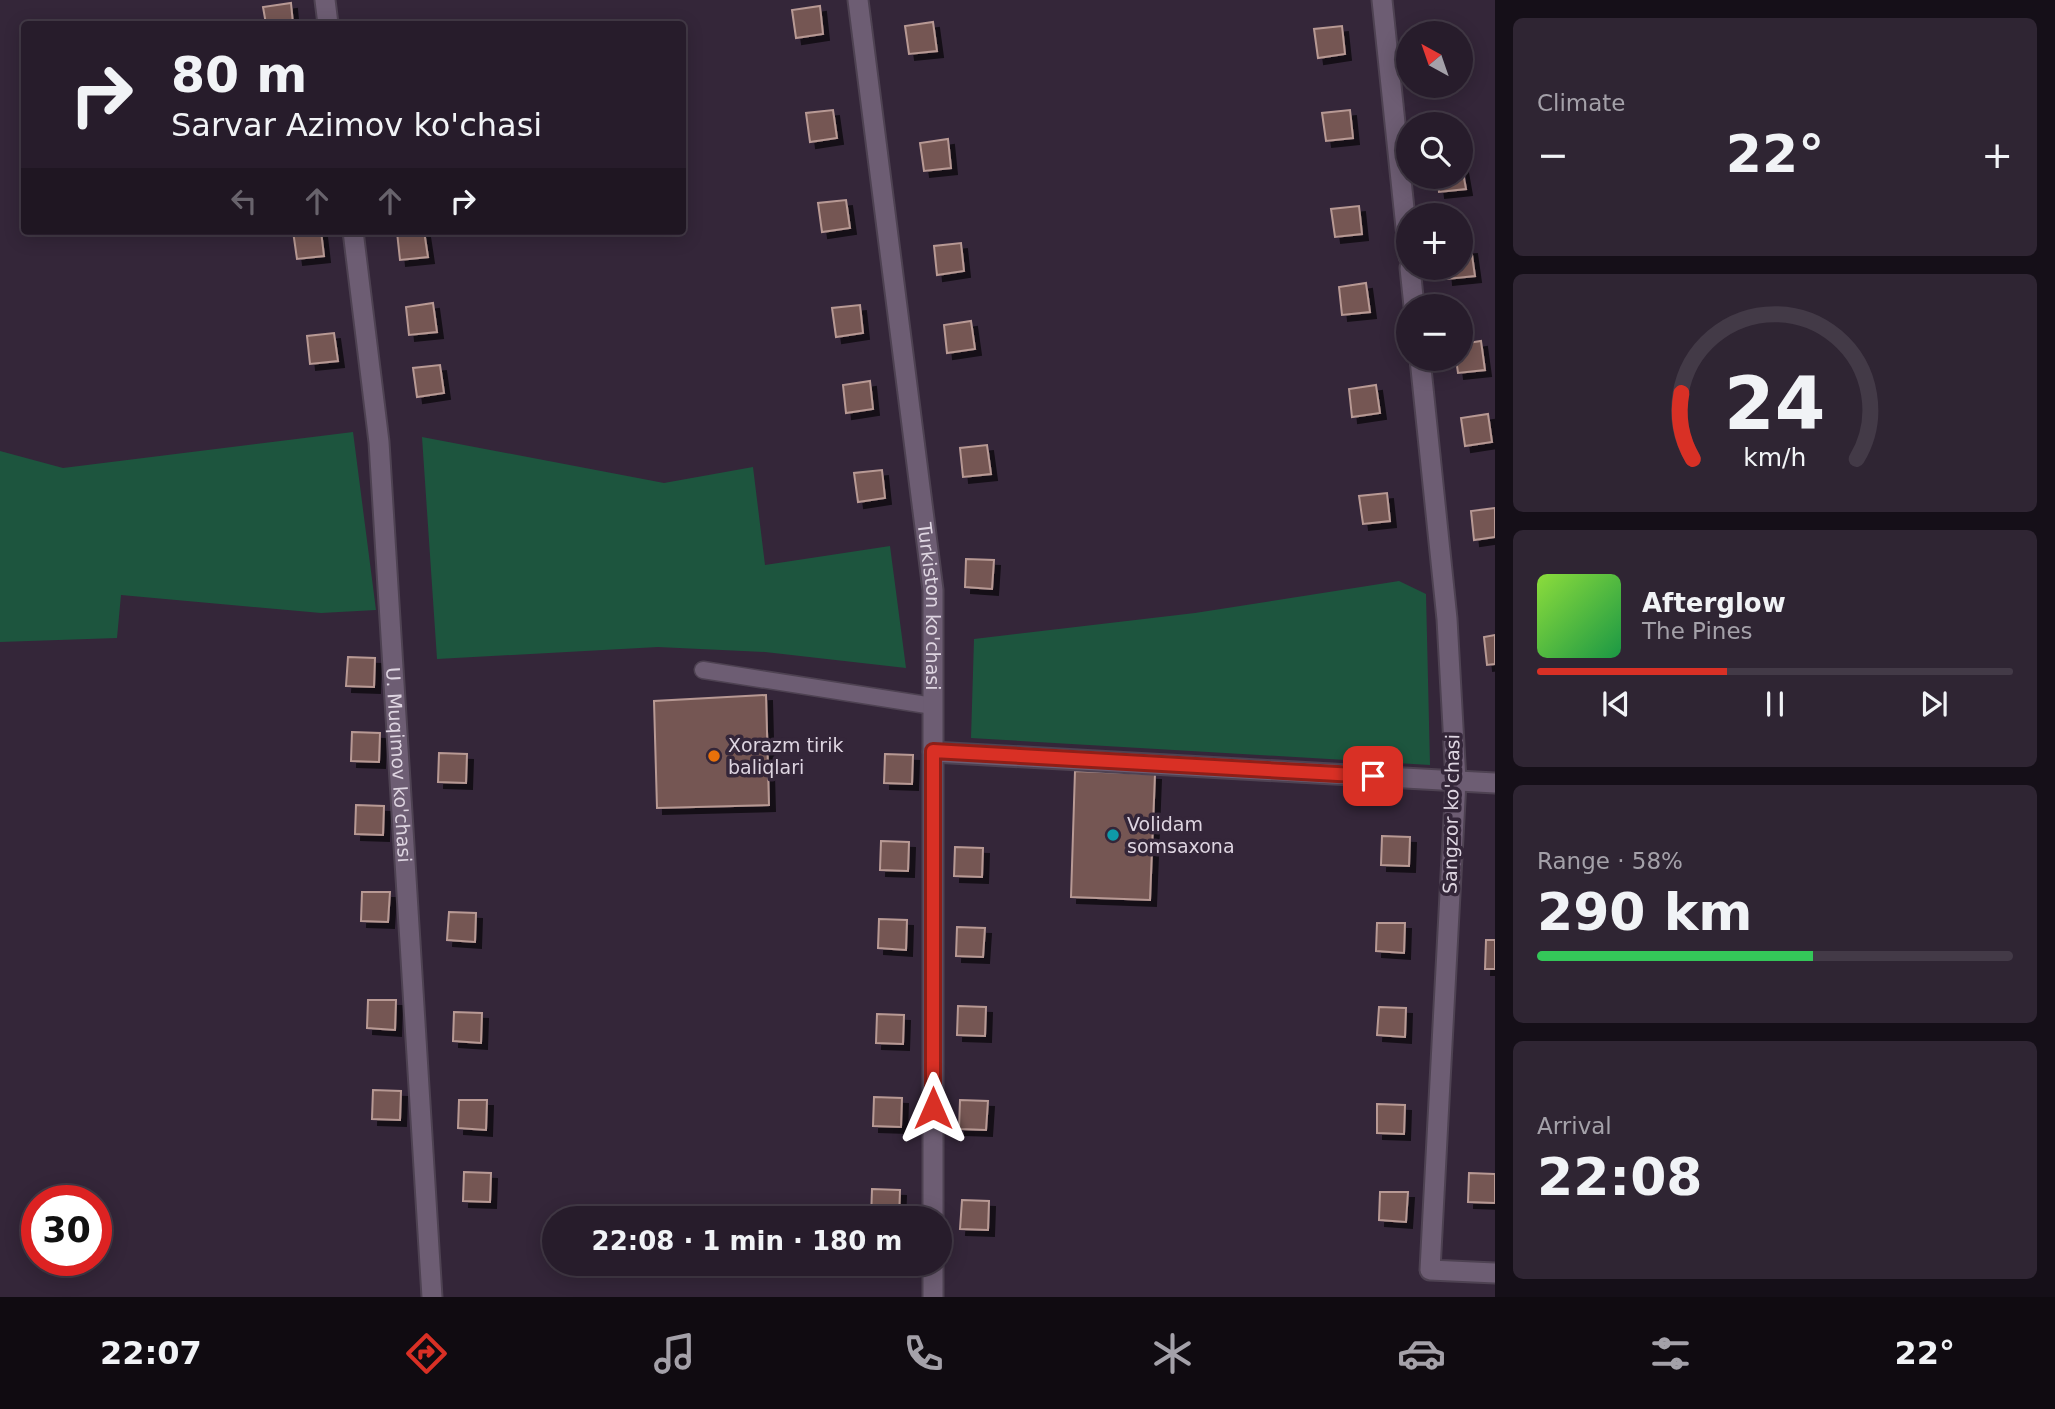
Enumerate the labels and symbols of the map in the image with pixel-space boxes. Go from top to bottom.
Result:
north arrow [1396,21,1474,98]
street label: Turkiston ko'chasi [913,520,944,691]
street label: U. Muqimov ko'chasi [382,666,416,863]
place label: Xorazm tirik baliqlari [728,734,843,778]
street label: Sangzor ko'chasi [1439,734,1463,894]
pin [1343,746,1403,806]
marker: Xorazm tirik baliqlari [706,748,722,764]
place label: Volidam somsaxona [1127,813,1235,857]
marker: Volidam somsaxona [1105,827,1121,843]
position arrow [896,1071,970,1145]
speed limit sign: 30 [21,1185,112,1276]

